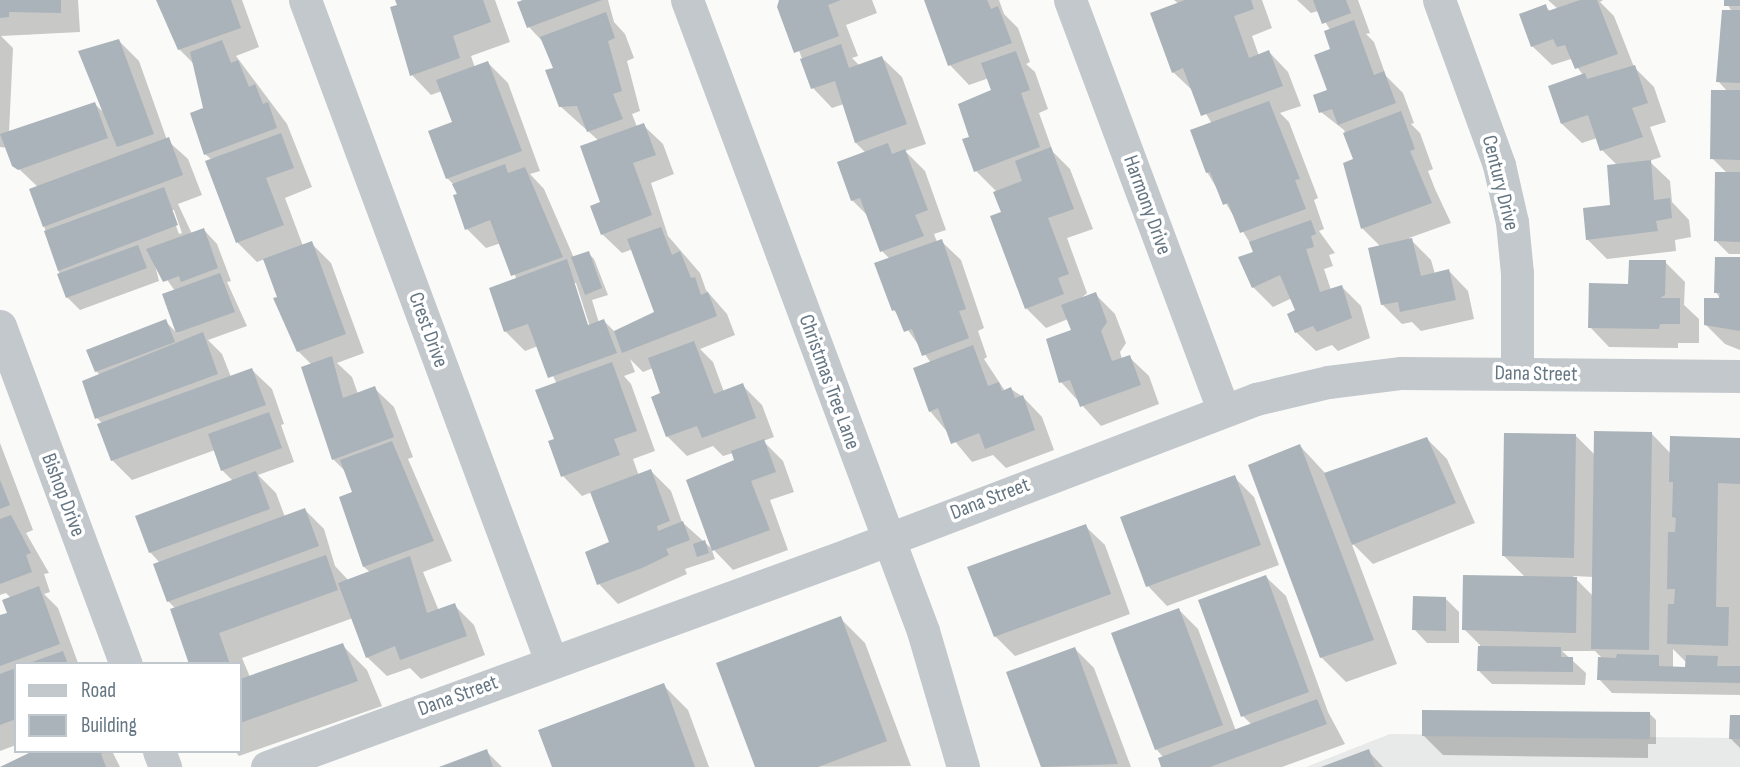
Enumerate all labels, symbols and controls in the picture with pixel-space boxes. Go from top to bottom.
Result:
street label: Century Drive [1476,133,1524,233]
street label: Harmony Drive [1117,152,1177,258]
street label: Crest Drive [403,289,453,371]
street label: Christmas Tree Lane [793,311,865,453]
street label: Dana Street [1494,361,1578,387]
street label: Bishop Drive [36,450,90,540]
street label: Dana Street [947,472,1033,526]
legend [14,662,242,753]
street label: Dana Street [415,670,501,722]
text: Road [81,678,116,703]
text: Building [81,713,137,738]

